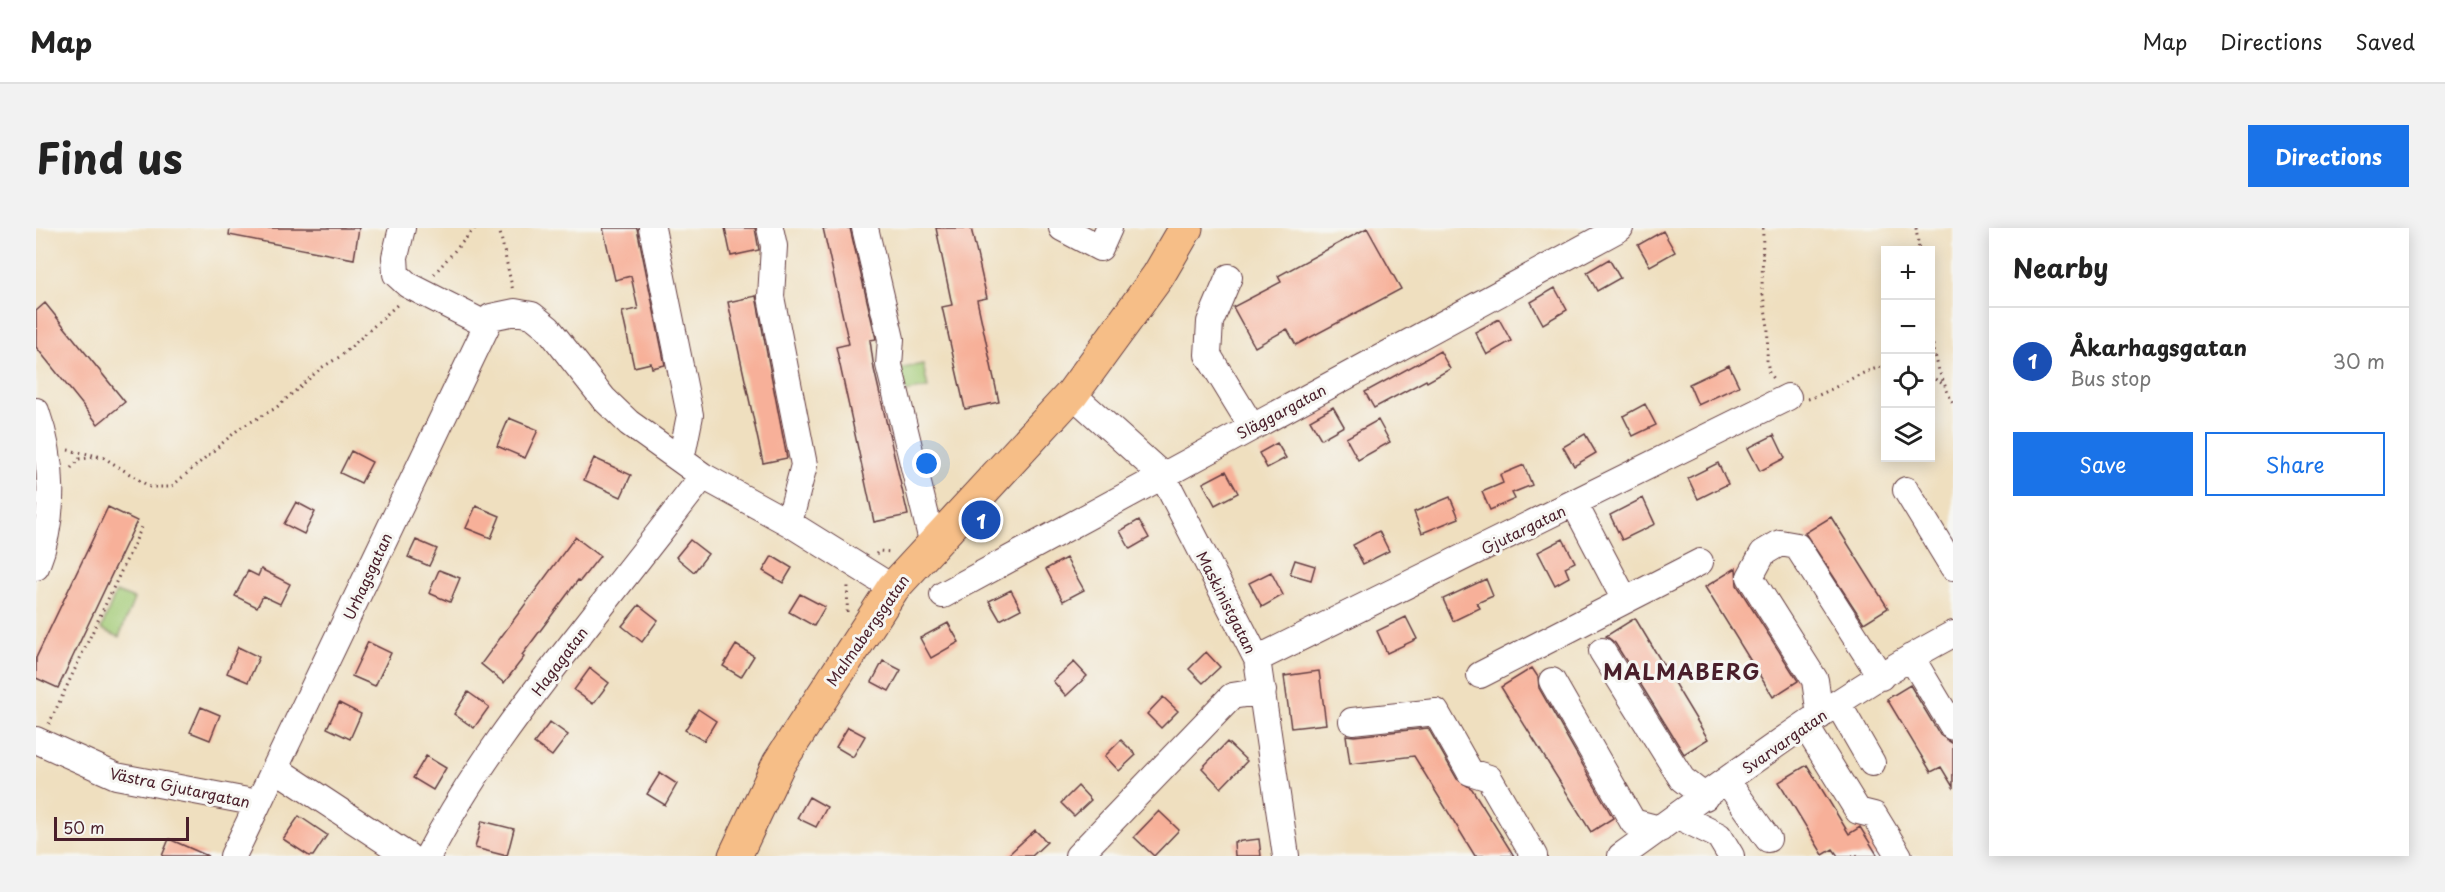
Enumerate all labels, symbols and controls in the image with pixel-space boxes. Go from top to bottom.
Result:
text: Map [30,20,92,63]
text: Map [2142,25,2187,57]
text: Directions [2220,25,2322,57]
text: Saved [2355,25,2415,57]
text: Find us [36,125,183,188]
button: Directions [2248,125,2409,187]
map controls [1881,246,1935,462]
button: + [1881,246,1935,300]
text: Nearby [2013,248,2108,287]
button: − [1881,300,1935,354]
text: Åkarhagsgatan [2070,330,2247,363]
text: 1 [2028,346,2037,376]
text: 30 m [2332,346,2385,376]
button: locate [1881,354,1935,408]
text: Bus stop [2070,363,2151,393]
street label: Släggargatan [1232,378,1330,444]
button: layers [1881,408,1935,462]
button: Save [2013,432,2193,496]
button: Share [2205,432,2385,496]
your location [912,449,941,478]
pin: 1 [962,498,1000,542]
street label: Gjutargatan [1477,499,1569,559]
street label: Urhagsgatan [337,529,397,623]
street label: Maskinistgatan [1191,547,1263,657]
street label: Malmabergsgatan [820,570,914,690]
street label: Hagagatan [525,622,593,700]
district label: MALMABERG [1603,655,1761,687]
street label: Svarvargatan [1737,703,1831,779]
street label: Västra Gjutargatan [108,761,252,813]
scale bar [54,814,189,842]
text: 50 m [63,815,104,839]

